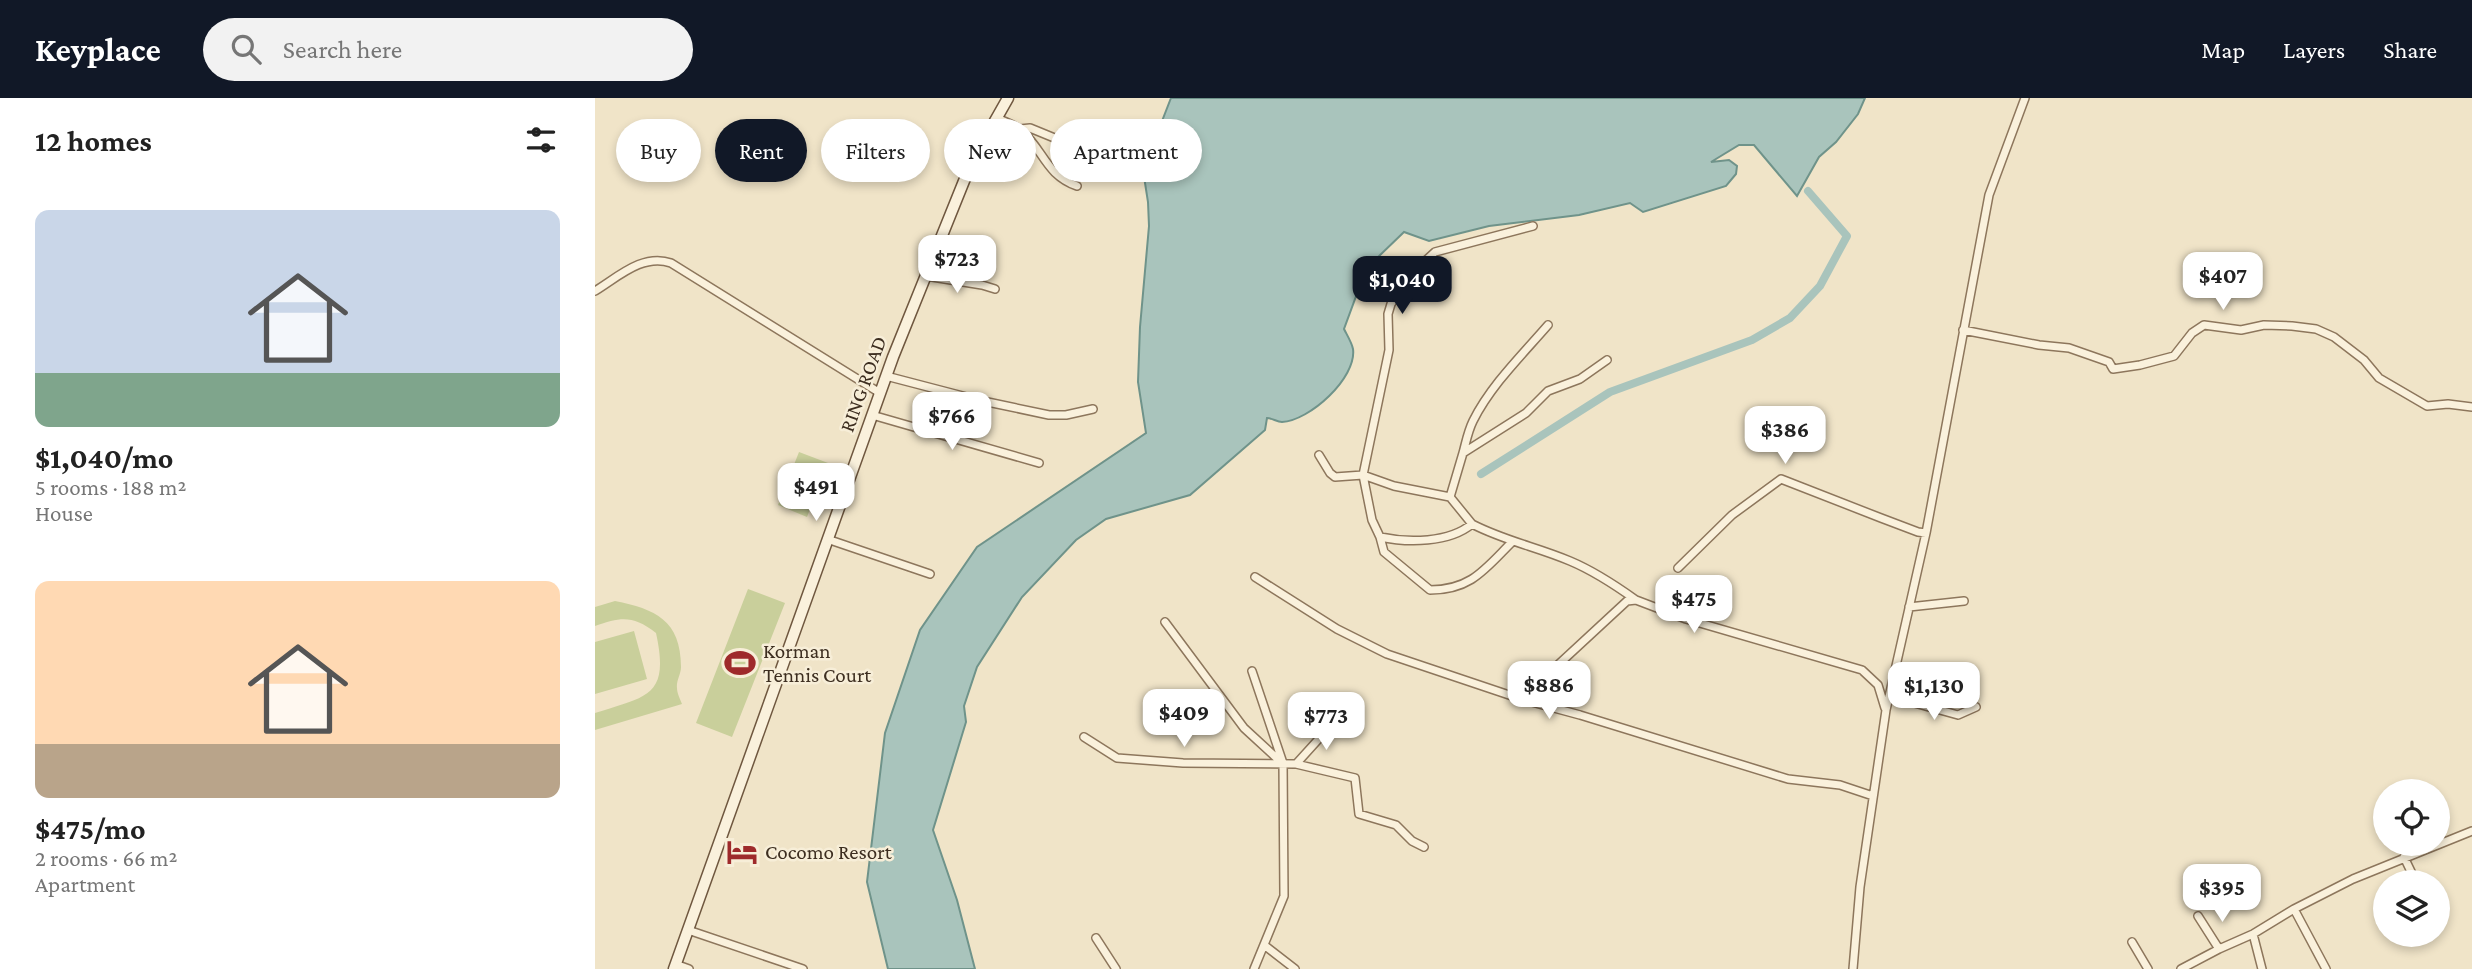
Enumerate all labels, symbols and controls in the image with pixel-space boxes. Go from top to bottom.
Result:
search box [203,18,693,81]
icon: search [227,30,265,68]
text: Keyplace [35,31,161,68]
text: Search here [283,35,402,64]
text: Map [2201,36,2245,63]
text: Layers [2283,36,2345,63]
text: Share [2383,36,2437,63]
chip: Buy [616,119,701,182]
chip: Rent [715,119,807,182]
chip: Filters [821,119,930,182]
chip: New [944,119,1036,182]
chip: Apartment [1050,119,1202,182]
icon: filters [522,121,560,159]
text: 12 homes [35,124,152,157]
pin: $723 [916,236,998,295]
text: $723 [934,245,980,271]
pin: $407 [2182,252,2264,312]
icon: home [235,255,361,381]
pin: $1,040 [1345,256,1459,316]
text: $407 [2199,262,2247,288]
text: $1,040 [1369,266,1435,292]
street label: RING ROAD [835,333,891,435]
pin: $766 [911,392,993,452]
text: $766 [928,402,976,428]
pin: $386 [1744,406,1826,466]
text: $386 [1761,416,1809,442]
text: $1,040/mo [35,441,173,474]
pin: $491 [775,464,857,523]
text: $491 [794,473,838,499]
text: 5 rooms · 188 m² [35,474,187,500]
text: House [35,500,93,526]
pin: $475 [1653,575,1735,635]
text: $475 [1671,585,1717,611]
icon: home [235,626,361,752]
place label: Korman Tennis Court [763,639,872,687]
sports icon: Korman Tennis Court [723,646,757,680]
pin: $886 [1508,662,1590,721]
pin: $1,130 [1877,662,1991,722]
text: $886 [1524,671,1574,697]
text: $1,130 [1904,672,1964,698]
pin: $409 [1143,690,1225,749]
pin: $773 [1285,692,1367,752]
text: $409 [1159,699,1209,725]
text: $773 [1304,702,1348,728]
map controls [2373,779,2450,947]
button: locate [2373,779,2450,856]
text: $475/mo [35,812,146,845]
hotel icon: Cocomo Resort [725,835,759,869]
place label: Cocomo Resort [765,840,893,864]
text: 2 rooms · 66 m² [35,845,178,871]
pin: $395 [2181,864,2263,924]
button: layers [2373,870,2450,947]
text: Apartment [35,871,135,897]
text: $395 [2199,874,2245,900]

